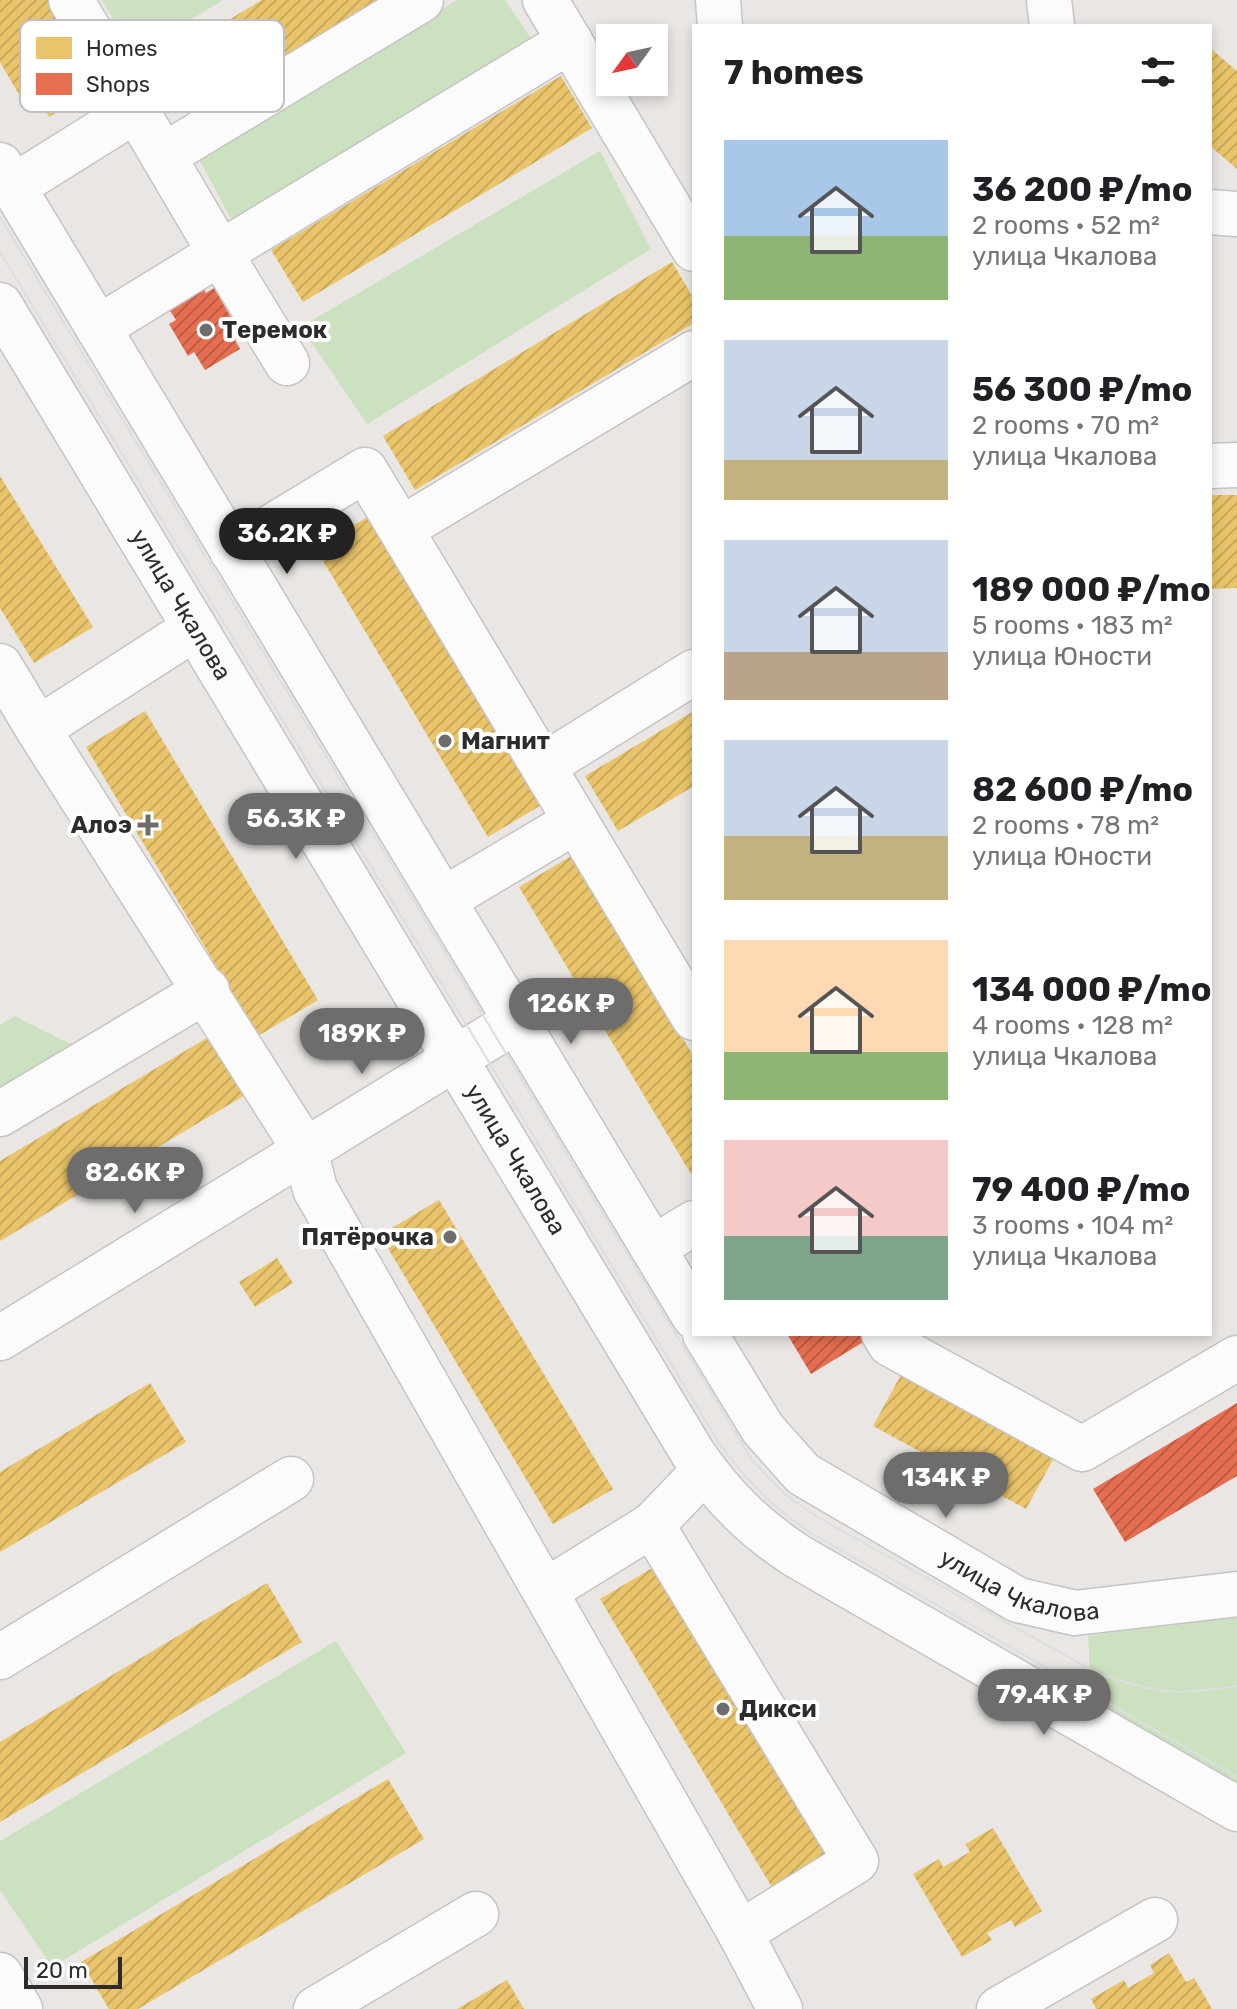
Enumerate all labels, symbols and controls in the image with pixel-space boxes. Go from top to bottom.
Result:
legend [20,20,284,112]
north arrow [596,24,668,96]
map controls [596,24,668,96]
text: Homes [86,35,157,62]
icon: filters [1136,50,1180,94]
text: 7 homes [724,52,864,93]
text: Shops [86,71,150,98]
text: 36 200 ₽/mo [972,169,1193,210]
icon: home [788,172,884,268]
text: 2 rooms · 52 m² [972,210,1160,241]
text: улица Чкалова [972,241,1157,272]
place label: Теремок [222,316,328,344]
marker: Теремок [197,321,215,339]
text: 56 300 ₽/mo [972,369,1192,410]
icon: home [788,372,884,468]
text: 2 rooms · 70 m² [972,410,1159,441]
text: улица Чкалова [972,441,1157,472]
pin: 36.2K ₽ [213,508,361,576]
text: 36.2K ₽ [237,518,337,549]
street label: улица Чкалова [125,524,237,685]
text: 189 000 ₽/mo [972,569,1211,610]
icon: home [788,572,884,668]
text: 5 rooms · 183 m² [972,610,1173,641]
text: улица Юности [972,641,1152,672]
place label: Магнит [461,727,550,755]
marker: Магнит [436,732,454,750]
text: 82 600 ₽/mo [972,769,1193,810]
icon: home [788,772,884,868]
pin: 56.3K ₽ [222,793,370,861]
text: 56.3K ₽ [246,803,346,834]
text: 2 rooms · 78 m² [972,810,1159,841]
place label: Алоэ [71,811,132,839]
marker: Алоэ [139,816,157,834]
text: улица Юности [972,841,1152,872]
text: 134 000 ₽/mo [972,969,1212,1010]
icon: home [788,972,884,1068]
pin: 126K ₽ [506,978,636,1046]
text: 126K ₽ [527,988,615,1019]
pin: 189K ₽ [297,1008,427,1076]
text: 4 rooms · 128 m² [972,1010,1173,1041]
text: 189K ₽ [318,1018,406,1049]
text: улица Чкалова [972,1041,1157,1072]
street label: улица Чкалова [459,1079,572,1240]
pin: 82.6K ₽ [61,1147,209,1215]
text: 82.6K ₽ [85,1157,185,1188]
text: 79 400 ₽/mo [972,1169,1190,1210]
icon: home [788,1172,884,1268]
text: 3 rooms · 104 m² [972,1210,1173,1241]
place label: Пятёрочка [301,1223,434,1251]
marker: Пятёрочка [441,1228,459,1246]
text: улица Чкалова [972,1241,1157,1272]
pin: 134K ₽ [881,1452,1011,1520]
text: 134K ₽ [901,1462,991,1493]
street label: улица Чкалова [935,1543,1101,1627]
pin: 79.4K ₽ [970,1669,1118,1737]
text: 79.4K ₽ [996,1679,1092,1710]
place label: Дикси [739,1695,817,1723]
marker: Дикси [714,1700,732,1718]
scale bar [24,1953,122,1989]
text: 20 m [36,1957,88,1984]

